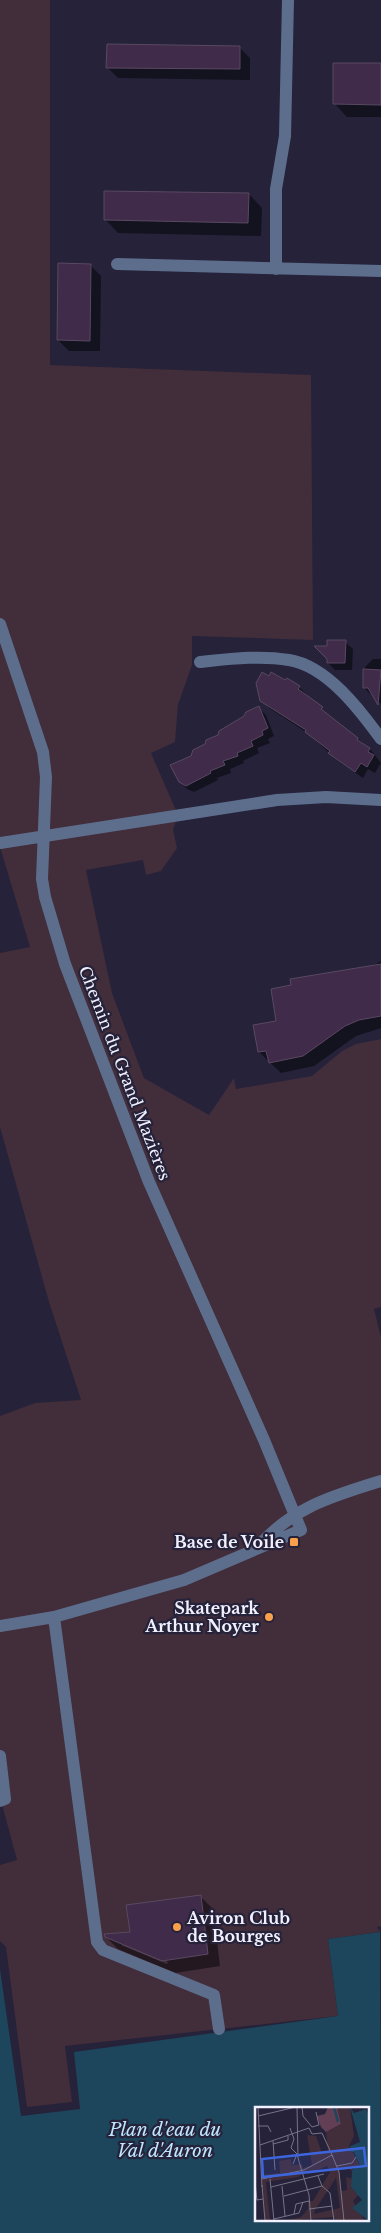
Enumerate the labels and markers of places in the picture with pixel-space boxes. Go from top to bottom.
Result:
place label: Base de Voile [174,1532,284,1552]
marker: Base de Voile [288,1536,300,1548]
place label: Skatepark Arthur Noyer [144,1598,259,1636]
marker: Skatepark Arthur Noyer [263,1611,275,1623]
place label: Aviron Club de Bourges [186,1908,290,1946]
marker: Aviron Club de Bourges [171,1921,183,1933]

